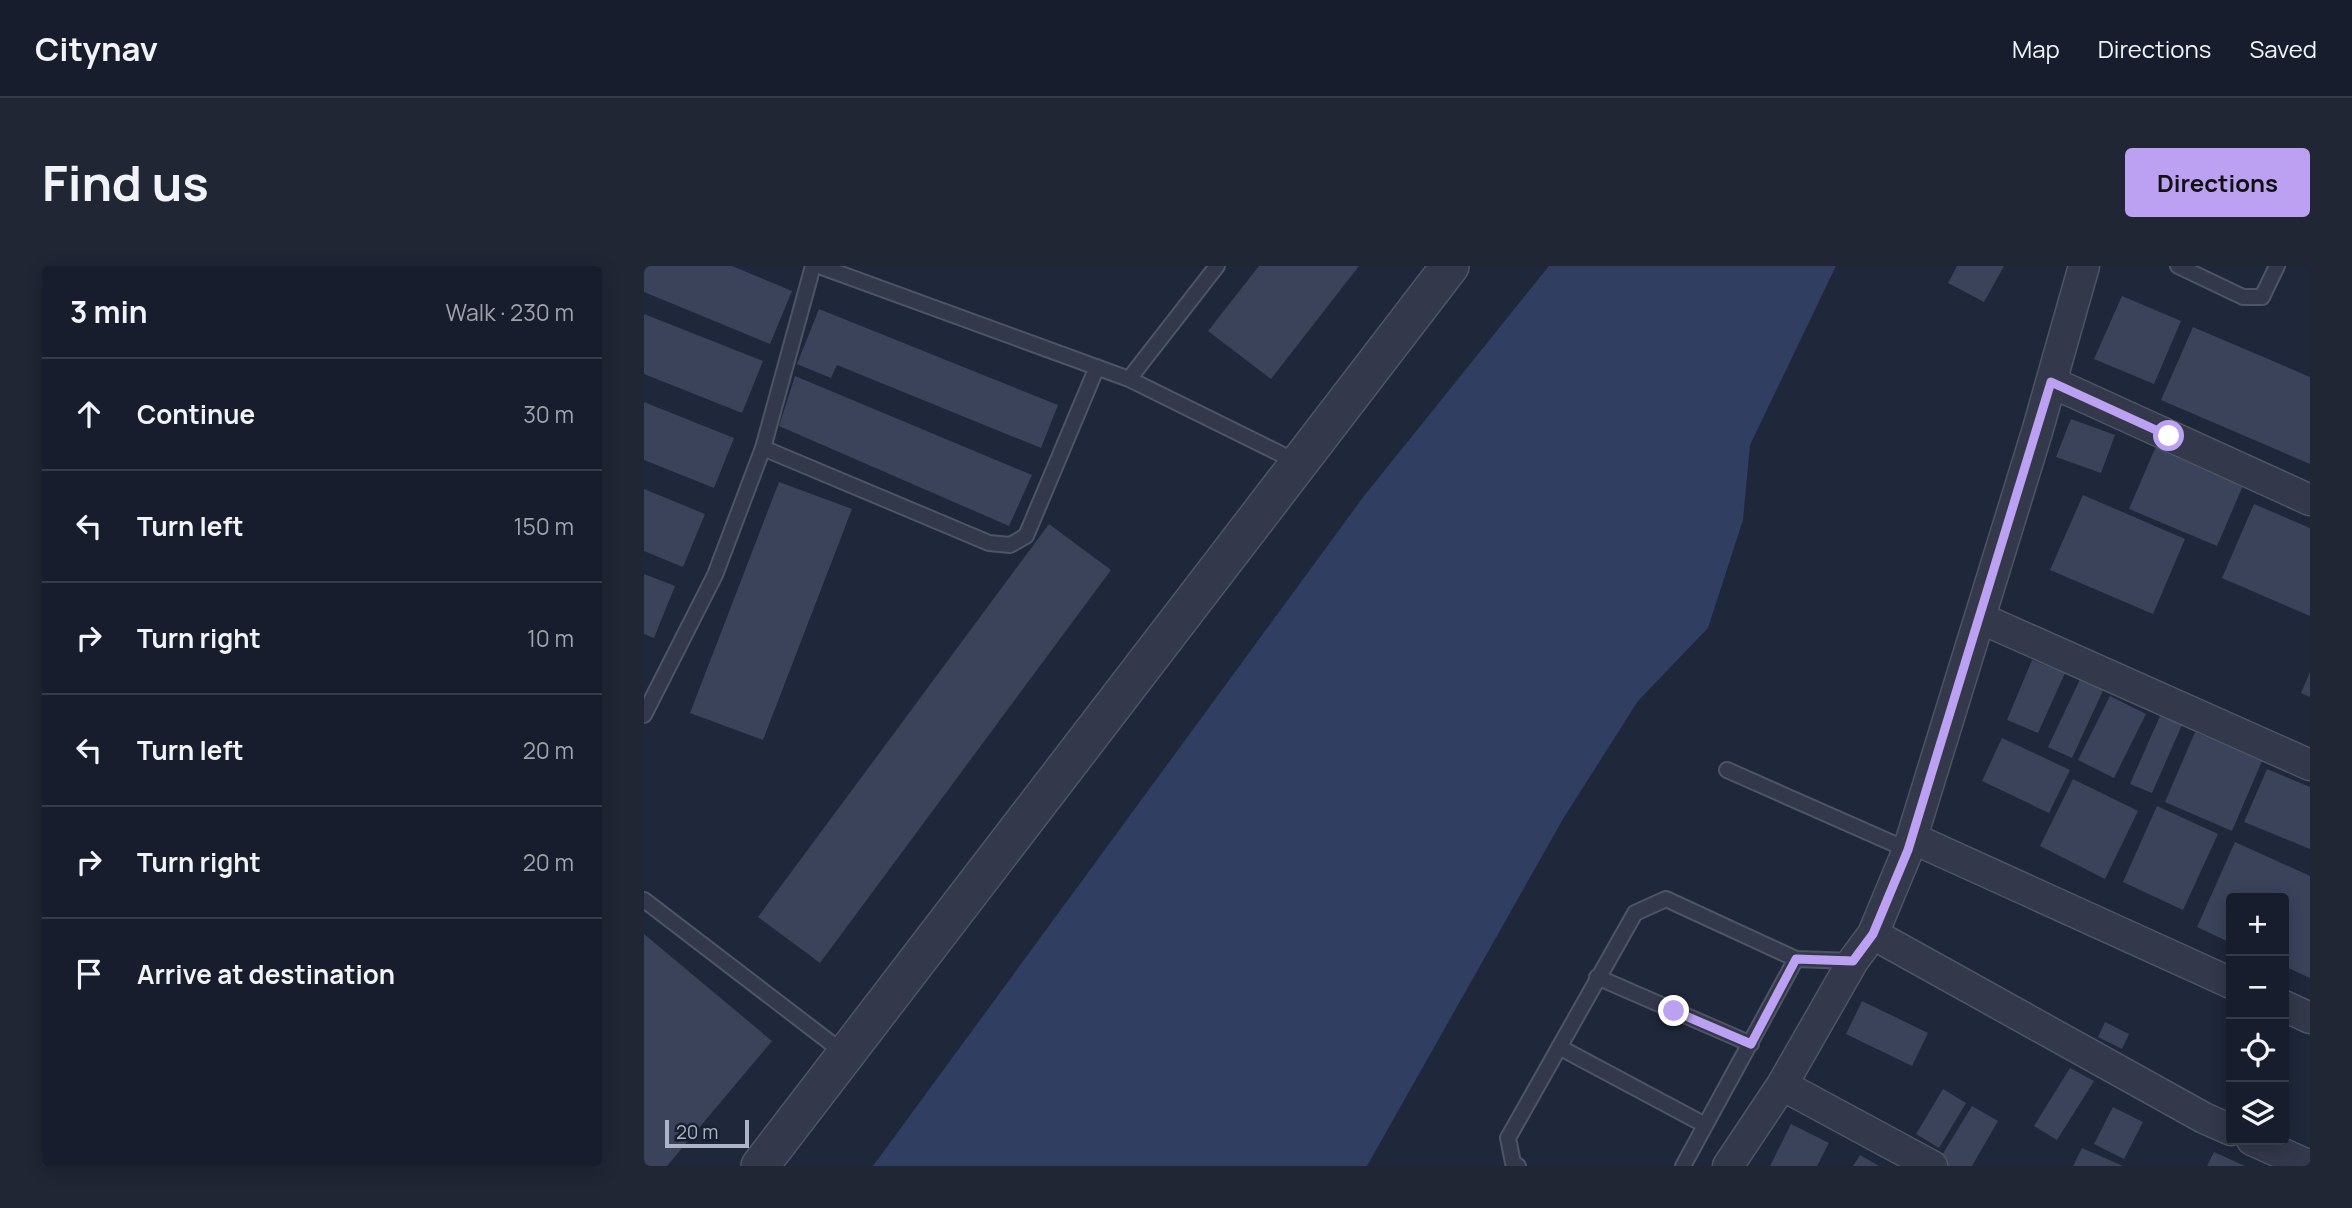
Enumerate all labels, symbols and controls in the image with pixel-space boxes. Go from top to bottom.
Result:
text: Citynav [35,26,158,71]
text: Map [2012,32,2060,65]
text: Directions [2098,32,2211,65]
text: Saved [2249,32,2317,65]
button: Directions [2125,148,2310,217]
text: Find us [42,149,209,216]
text: 3 min [70,291,148,332]
text: Walk · 230 m [446,296,574,328]
icon: ahead [70,395,108,433]
text: Continue [137,396,255,432]
text: 30 m [523,398,574,430]
route start [2153,420,2184,451]
icon: left [70,507,108,545]
text: Turn left [137,508,244,544]
text: 150 m [514,510,574,542]
icon: right [70,619,108,657]
text: Turn right [137,620,261,656]
text: 10 m [527,622,574,654]
icon: left [70,731,108,769]
text: Turn left [137,732,244,768]
text: 20 m [523,734,574,766]
icon: right [70,843,108,881]
text: Turn right [137,844,261,880]
text: 20 m [523,846,574,878]
map controls [2226,893,2289,1145]
button: + [2226,893,2289,956]
icon: arrive [70,955,108,993]
text: Arrive at destination [137,956,395,992]
button: − [2226,956,2289,1019]
route end [1658,995,1689,1026]
button: locate [2226,1019,2289,1082]
button: layers [2226,1082,2289,1145]
scale bar [665,1117,749,1149]
text: 20 m [676,1119,718,1145]

